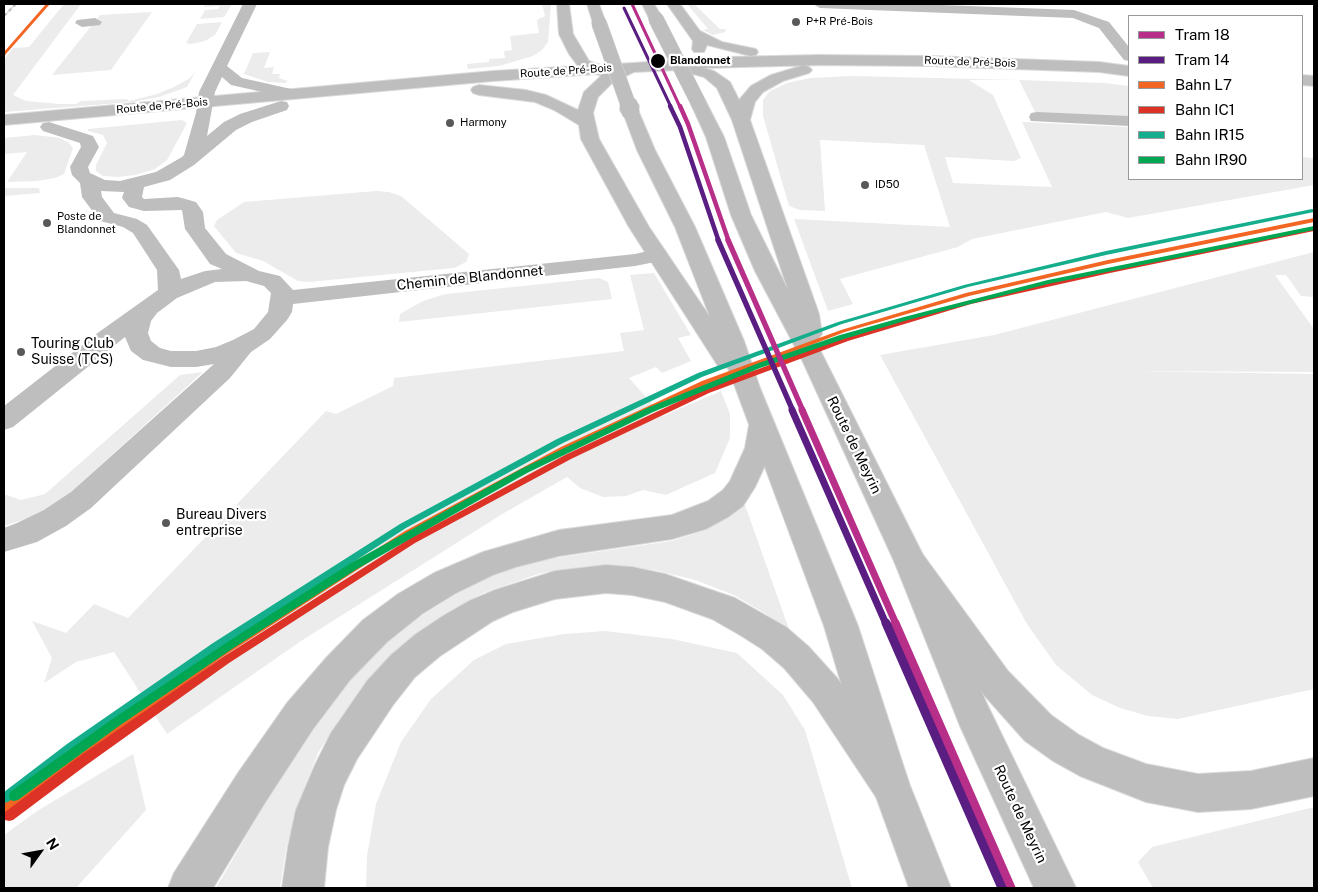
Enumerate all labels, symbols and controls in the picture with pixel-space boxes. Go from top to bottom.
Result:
place label: P+R Pré-Bois [806,15,873,29]
legend [1128,15,1303,180]
marker: P+R Pré-Bois [790,16,802,28]
text: Tram 18 [1175,26,1230,43]
text: Tram 14 [1175,51,1229,68]
marker: Blandonnet [649,52,667,70]
place label: Blandonnet [670,54,731,68]
street label: Route de Pré-Bois [924,54,1016,70]
street label: Route de Pré-Bois [520,61,612,81]
text: Bahn L7 [1175,76,1232,93]
street label: Route de Pré-Bois [116,95,208,117]
text: Bahn IC1 [1175,101,1235,118]
place label: Harmony [460,116,507,130]
marker: Harmony [444,117,456,129]
text: Bahn IR15 [1175,126,1244,143]
text: Bahn IR90 [1175,151,1247,168]
place label: ID50 [875,178,900,192]
marker: ID50 [859,179,871,191]
place label: Poste de Blandonnet [57,210,116,236]
marker: Poste de Blandonnet [41,217,53,229]
street label: Chemin de Blandonnet [396,262,544,294]
place label: Touring Club Suisse (TCS) [31,336,114,368]
marker: Touring Club Suisse (TCS) [15,346,27,358]
street label: Route de Meyrin [823,394,885,496]
place label: Bureau Divers entreprise [176,507,267,540]
marker: Bureau Divers entreprise [160,517,172,529]
street label: Route de Meyrin [990,762,1050,866]
north arrow [15,827,65,877]
text: N [43,835,62,853]

